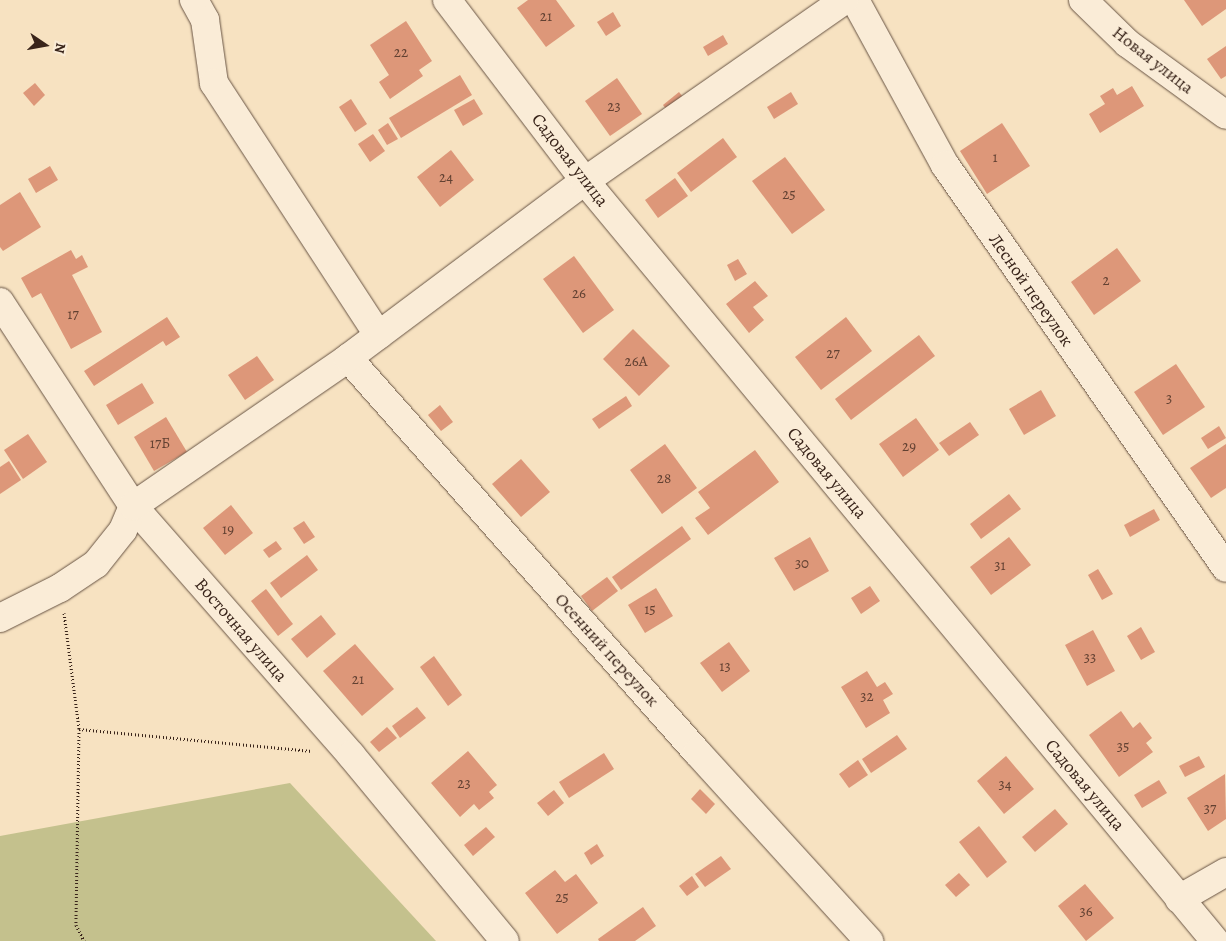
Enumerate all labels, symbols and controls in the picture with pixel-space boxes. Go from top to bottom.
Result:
house number: 21 [540,8,552,26]
north arrow [20,20,70,70]
street label: Новая улица [1108,22,1198,98]
text: N [50,41,71,55]
house number: 22 [394,44,408,62]
house number: 23 [607,98,621,116]
street label: Садовая улица [527,109,613,211]
house number: 1 [992,149,998,167]
house number: 24 [439,169,453,187]
house number: 25 [782,186,796,204]
street label: Лесной переулок [984,229,1078,351]
house number: 2 [1102,272,1110,290]
house number: 26 [572,285,586,303]
house number: 17 [67,306,79,324]
house number: 27 [826,345,840,363]
house number: 26А [625,353,647,371]
house number: 3 [1166,390,1172,408]
street label: Садовая улица [783,423,871,523]
house number: 17Б [150,435,170,453]
house number: 29 [902,438,916,456]
house number: 28 [657,470,671,488]
house number: 19 [222,521,234,539]
house number: 30 [795,555,809,573]
house number: 31 [994,557,1006,575]
street label: Восточная улица [190,574,292,686]
street label: Осенний переулок [550,589,664,711]
house number: 15 [644,601,656,619]
house number: 33 [1084,649,1096,667]
house number: 13 [719,658,731,676]
house number: 21 [352,671,364,689]
house number: 32 [860,688,874,706]
street label: Садовая улица [1041,735,1129,835]
house number: 35 [1117,738,1129,756]
house number: 23 [457,775,471,793]
house number: 34 [998,776,1012,794]
house number: 37 [1204,800,1216,818]
house number: 25 [555,889,569,907]
house number: 36 [1079,903,1093,921]

